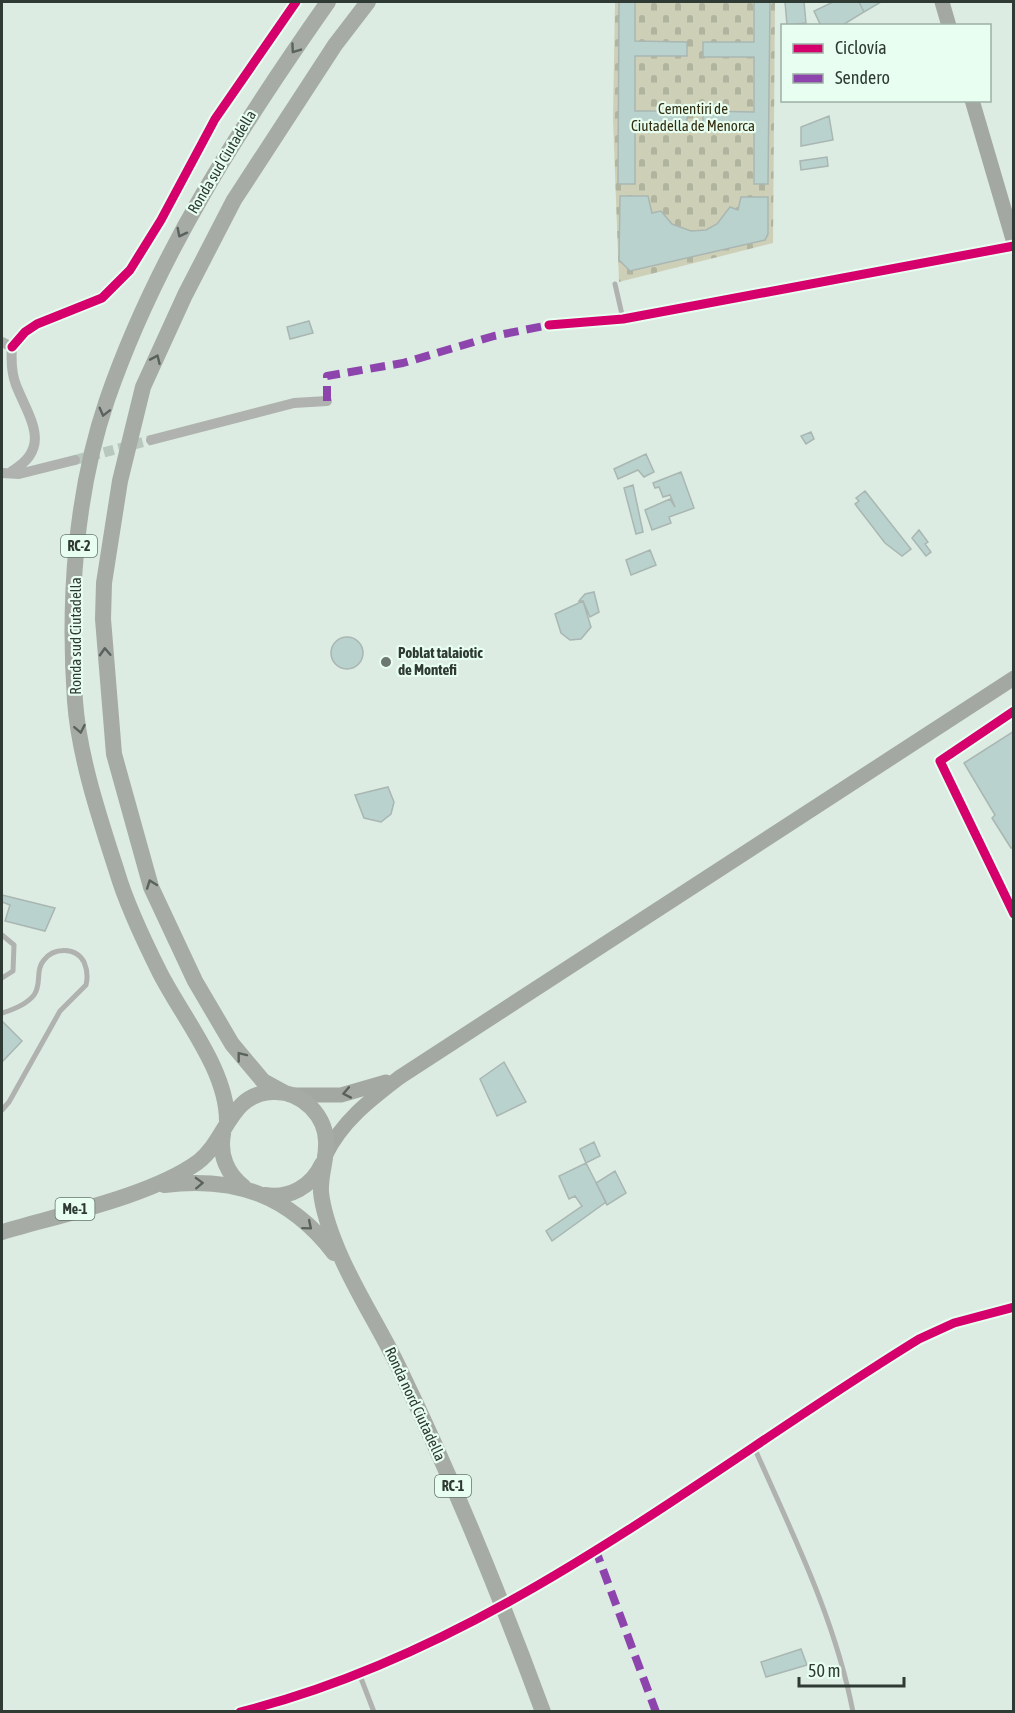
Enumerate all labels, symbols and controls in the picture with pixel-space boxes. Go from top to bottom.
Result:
legend [781,24,991,102]
text: Ciclovía [835,37,887,58]
one-way arrow [291,43,302,54]
text: Sendero [835,67,890,88]
park label: Cementiri de Ciutadella de Menorca [631,100,755,134]
street label: Ronda sud Ciutadella [184,107,259,216]
one-way arrow [176,226,188,237]
one-way arrow [148,355,160,366]
one-way arrow [99,407,112,417]
road number: RC-2 [61,535,97,557]
street label: Ronda sud Ciutadella [67,577,84,695]
place label: Poblat talaiotic de Montefi [398,644,483,678]
one-way arrow [99,648,112,657]
marker: Poblat talaiotic de Montefi [379,655,393,669]
one-way arrow [73,724,86,734]
one-way arrow [146,879,158,890]
one-way arrow [237,1052,248,1063]
one-way arrow [342,1086,352,1099]
one-way arrow [195,1177,204,1189]
road number: Me-1 [56,1198,94,1220]
one-way arrow [301,1219,312,1230]
street label: Ronda nord Ciutadella [382,1344,449,1463]
road number: RC-1 [435,1475,471,1497]
scale bar [799,1650,904,1688]
text: 50 m [808,1660,840,1681]

